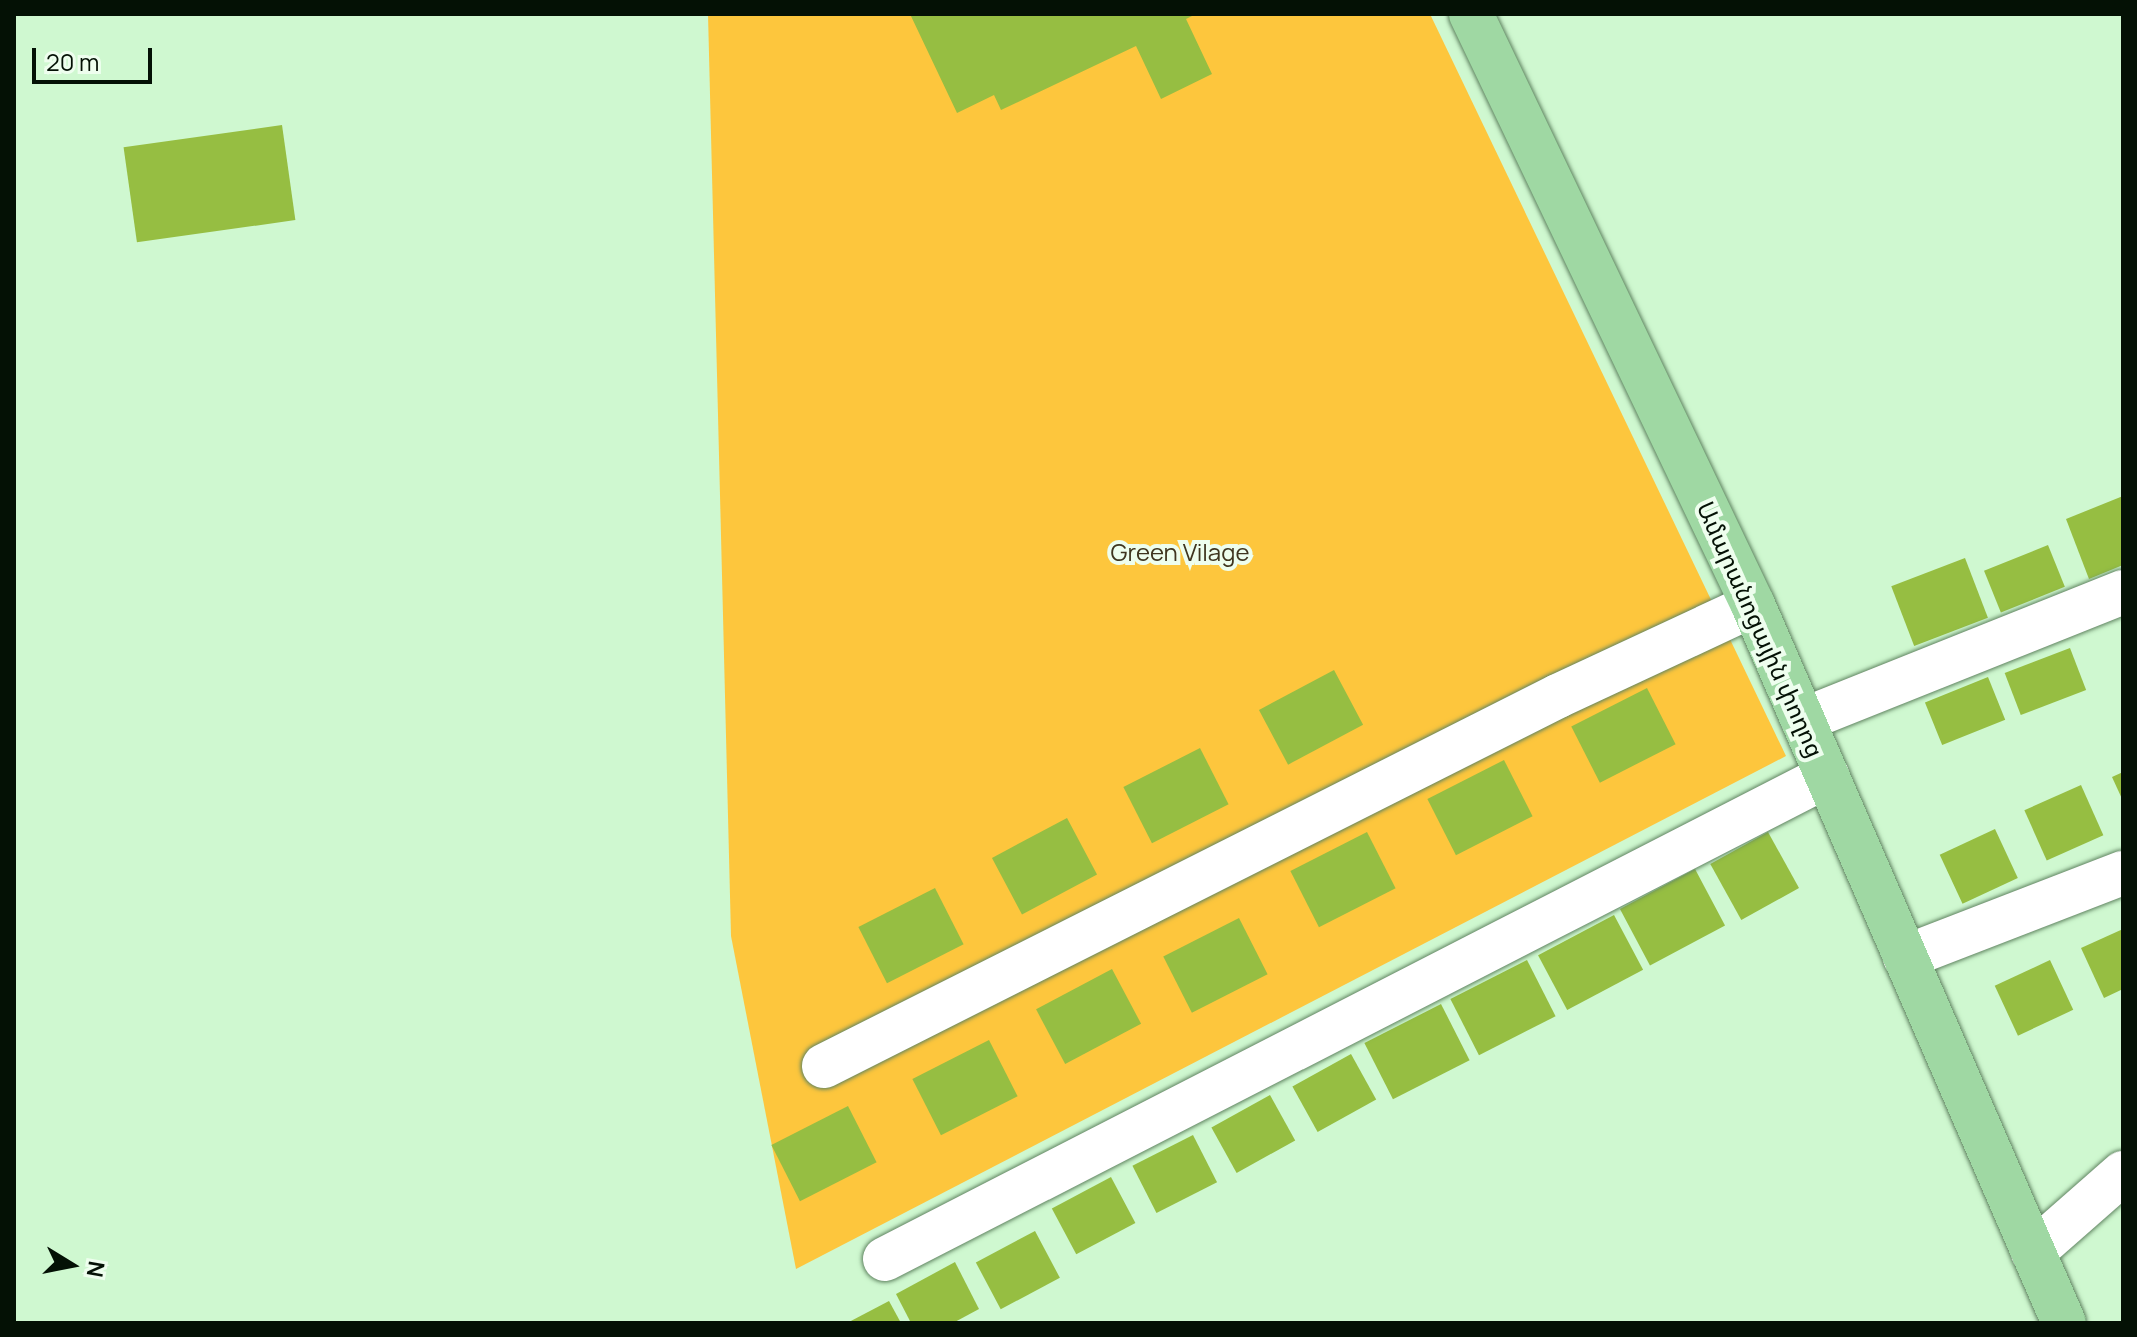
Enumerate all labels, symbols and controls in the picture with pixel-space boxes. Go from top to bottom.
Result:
scale bar [36,32,156,82]
text: 20 m [46,45,99,78]
street label: Ամարանոցային փողոց [1692,497,1830,761]
park label: Green Vilage [1111,538,1249,566]
north arrow [32,1225,112,1305]
text: N [79,1259,112,1280]

